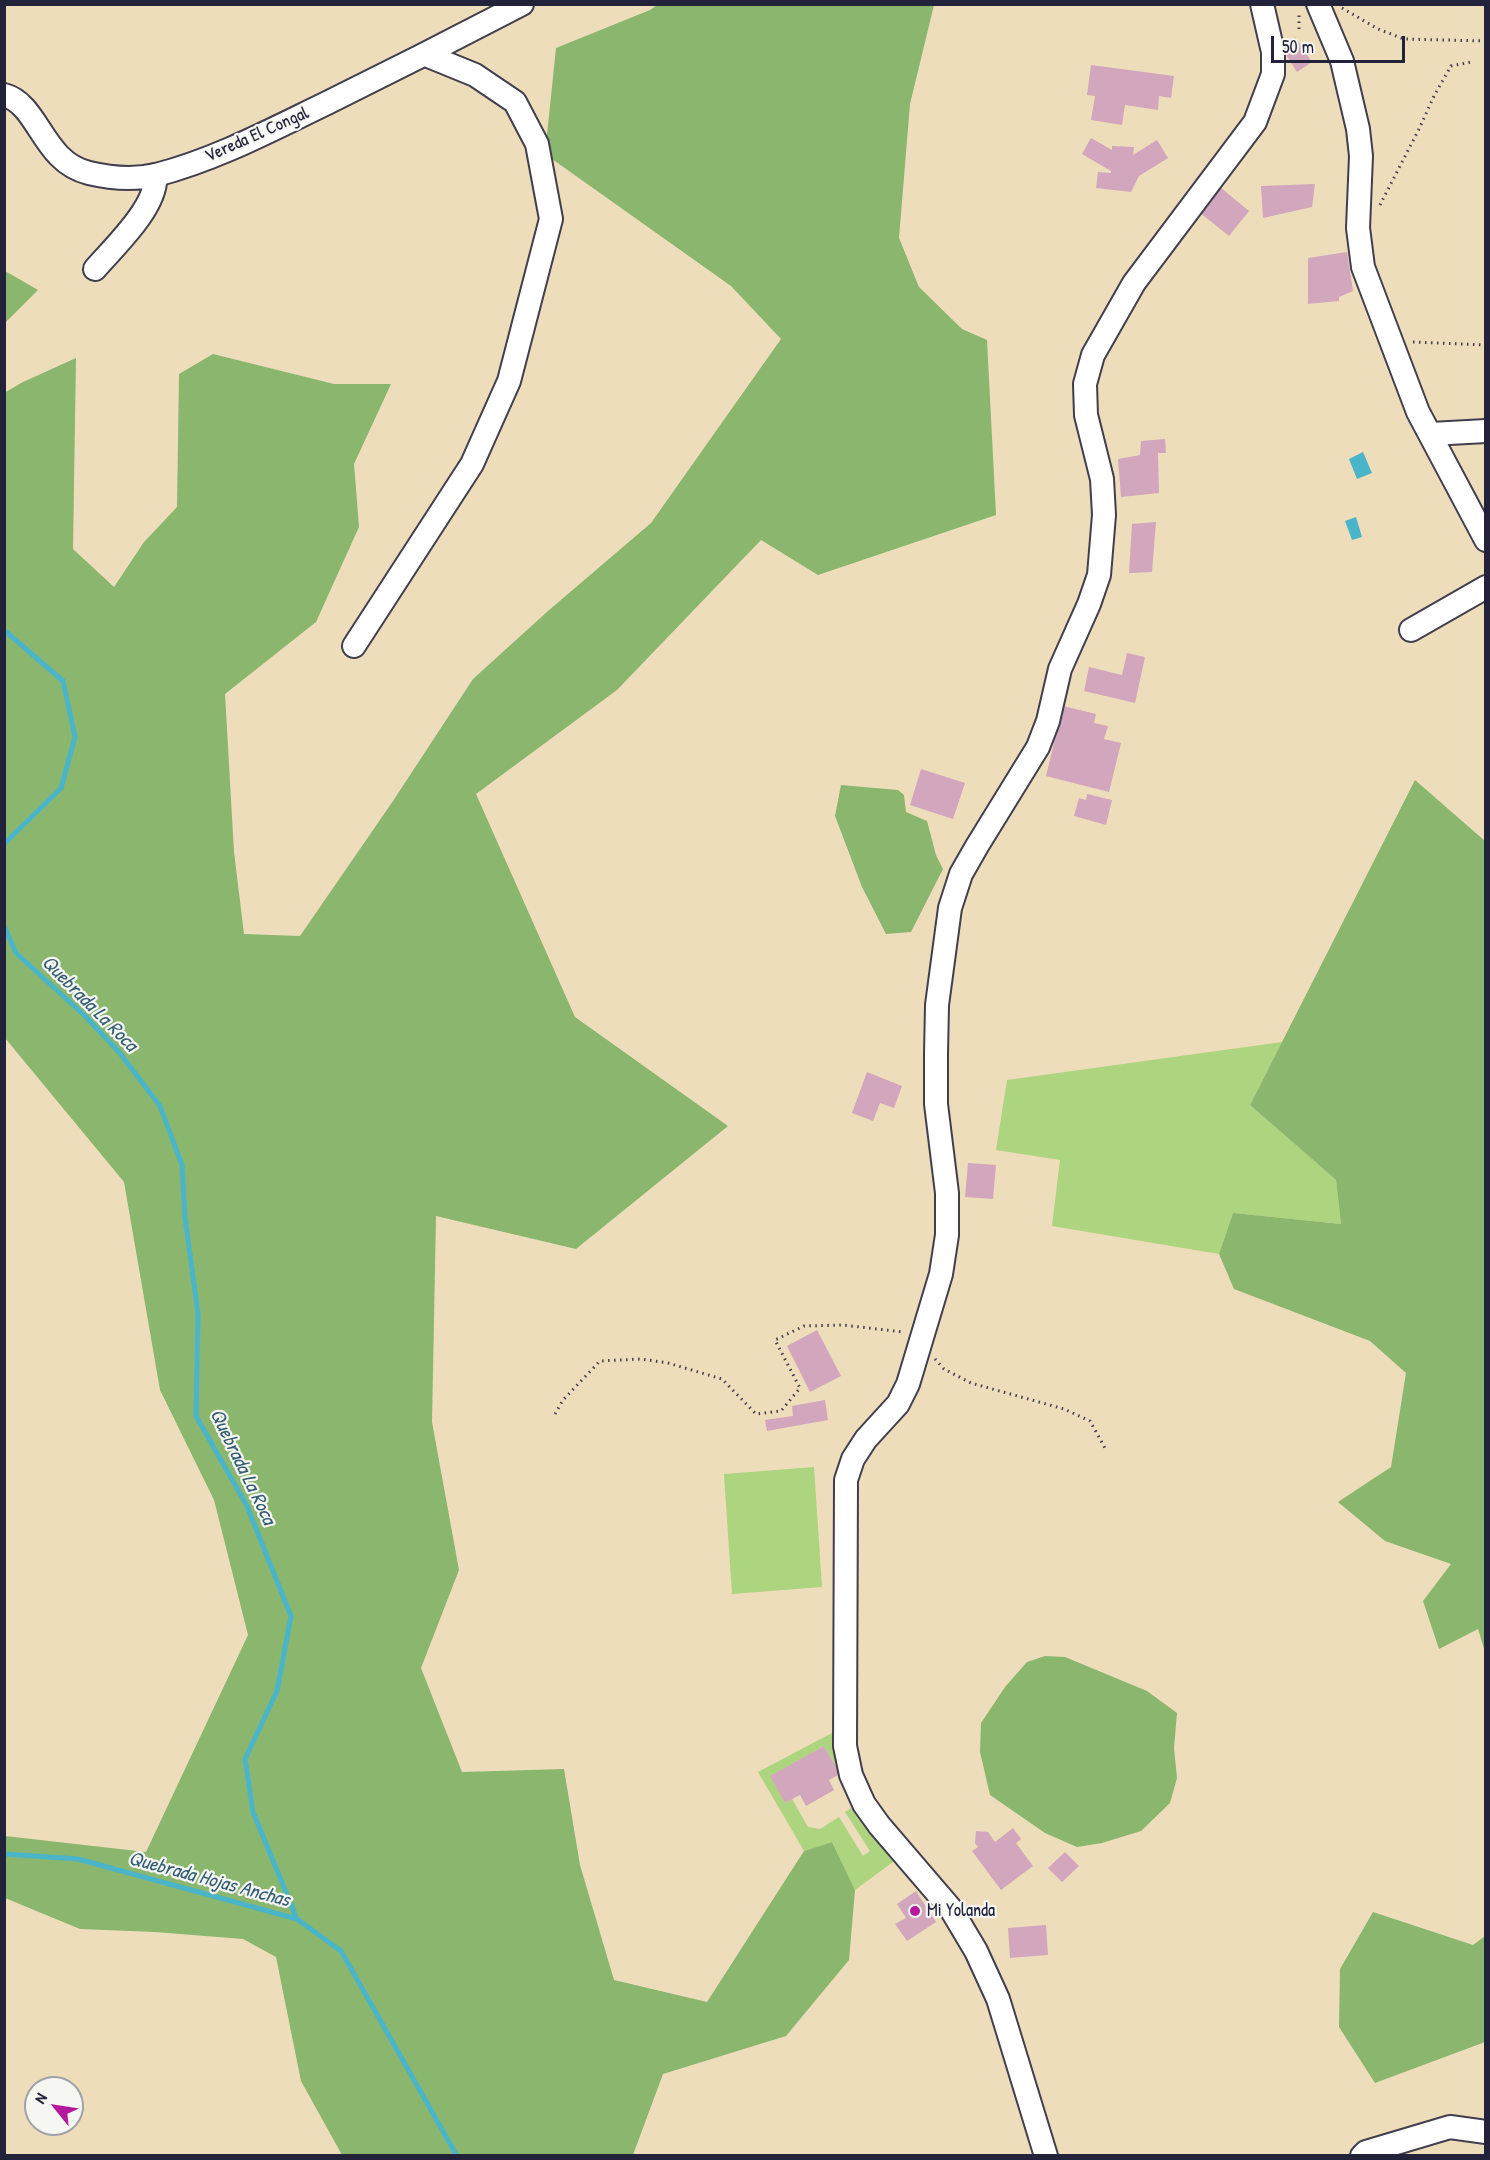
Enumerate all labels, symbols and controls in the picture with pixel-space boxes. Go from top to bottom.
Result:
scale bar [1274,24,1408,62]
text: 50 m [1282,34,1314,59]
street label: Vereda El Congal [202,102,312,168]
water label: Quebrada La Roca [36,951,142,1057]
water label: Quebrada La Roca [204,1405,280,1529]
water label: Quebrada Hojas Anchas [126,1847,292,1913]
place label: Mi Yolanda [927,1900,995,1922]
marker: Mi Yolanda [908,1904,922,1918]
north arrow [24,2076,84,2136]
text: N [28,2089,52,2107]

